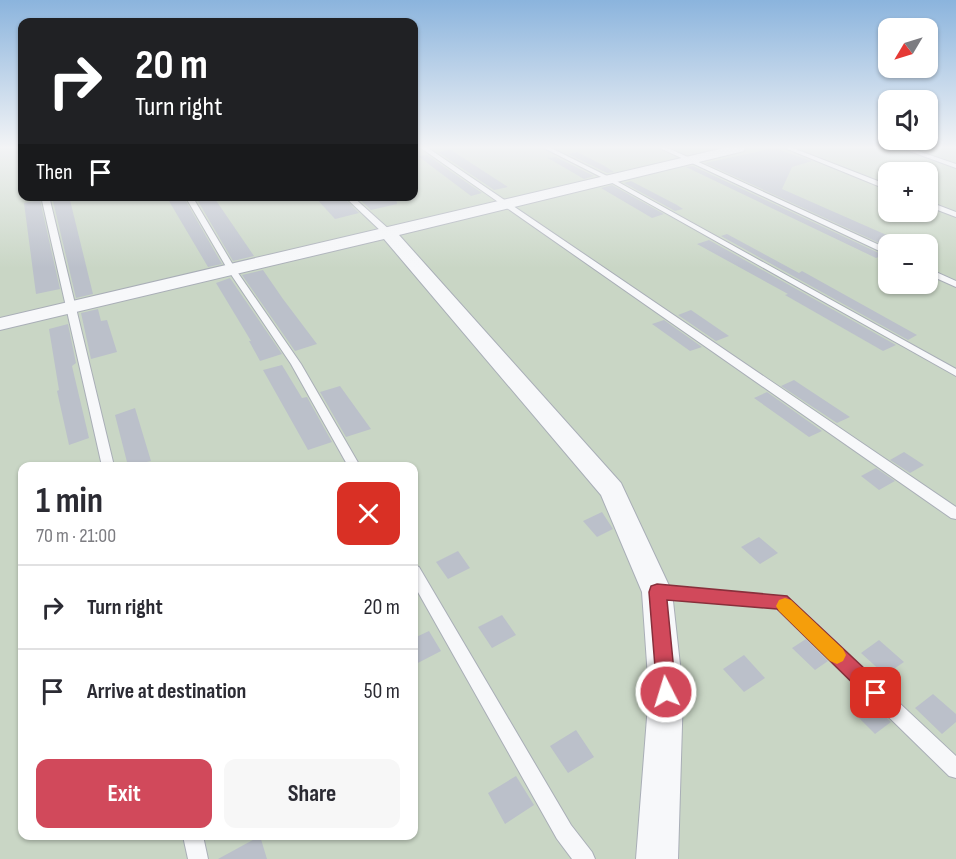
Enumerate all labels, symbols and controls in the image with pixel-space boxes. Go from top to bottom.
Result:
north arrow [878,18,938,78]
map controls [878,18,938,294]
text: 20 m [135,40,208,91]
icon: right [36,42,114,120]
button: sound [878,90,938,150]
text: Turn right [135,91,222,123]
icon: arrive [84,156,117,189]
text: Then [36,159,72,186]
button: + [878,162,938,222]
button: − [878,234,938,294]
text: 1 min [36,480,103,523]
button: close [337,482,400,545]
text: 70 m · 21:00 [36,524,116,548]
icon: right [36,591,69,624]
text: Turn right [87,594,163,621]
text: 20 m [364,594,400,621]
position arrow [634,660,698,724]
pin [850,667,901,718]
icon: arrive [36,675,69,708]
icon: arrive [859,676,892,709]
text: Arrive at destination [87,678,246,705]
text: 50 m [364,678,400,705]
button: Exit [36,759,212,828]
button: Share [224,759,400,828]

